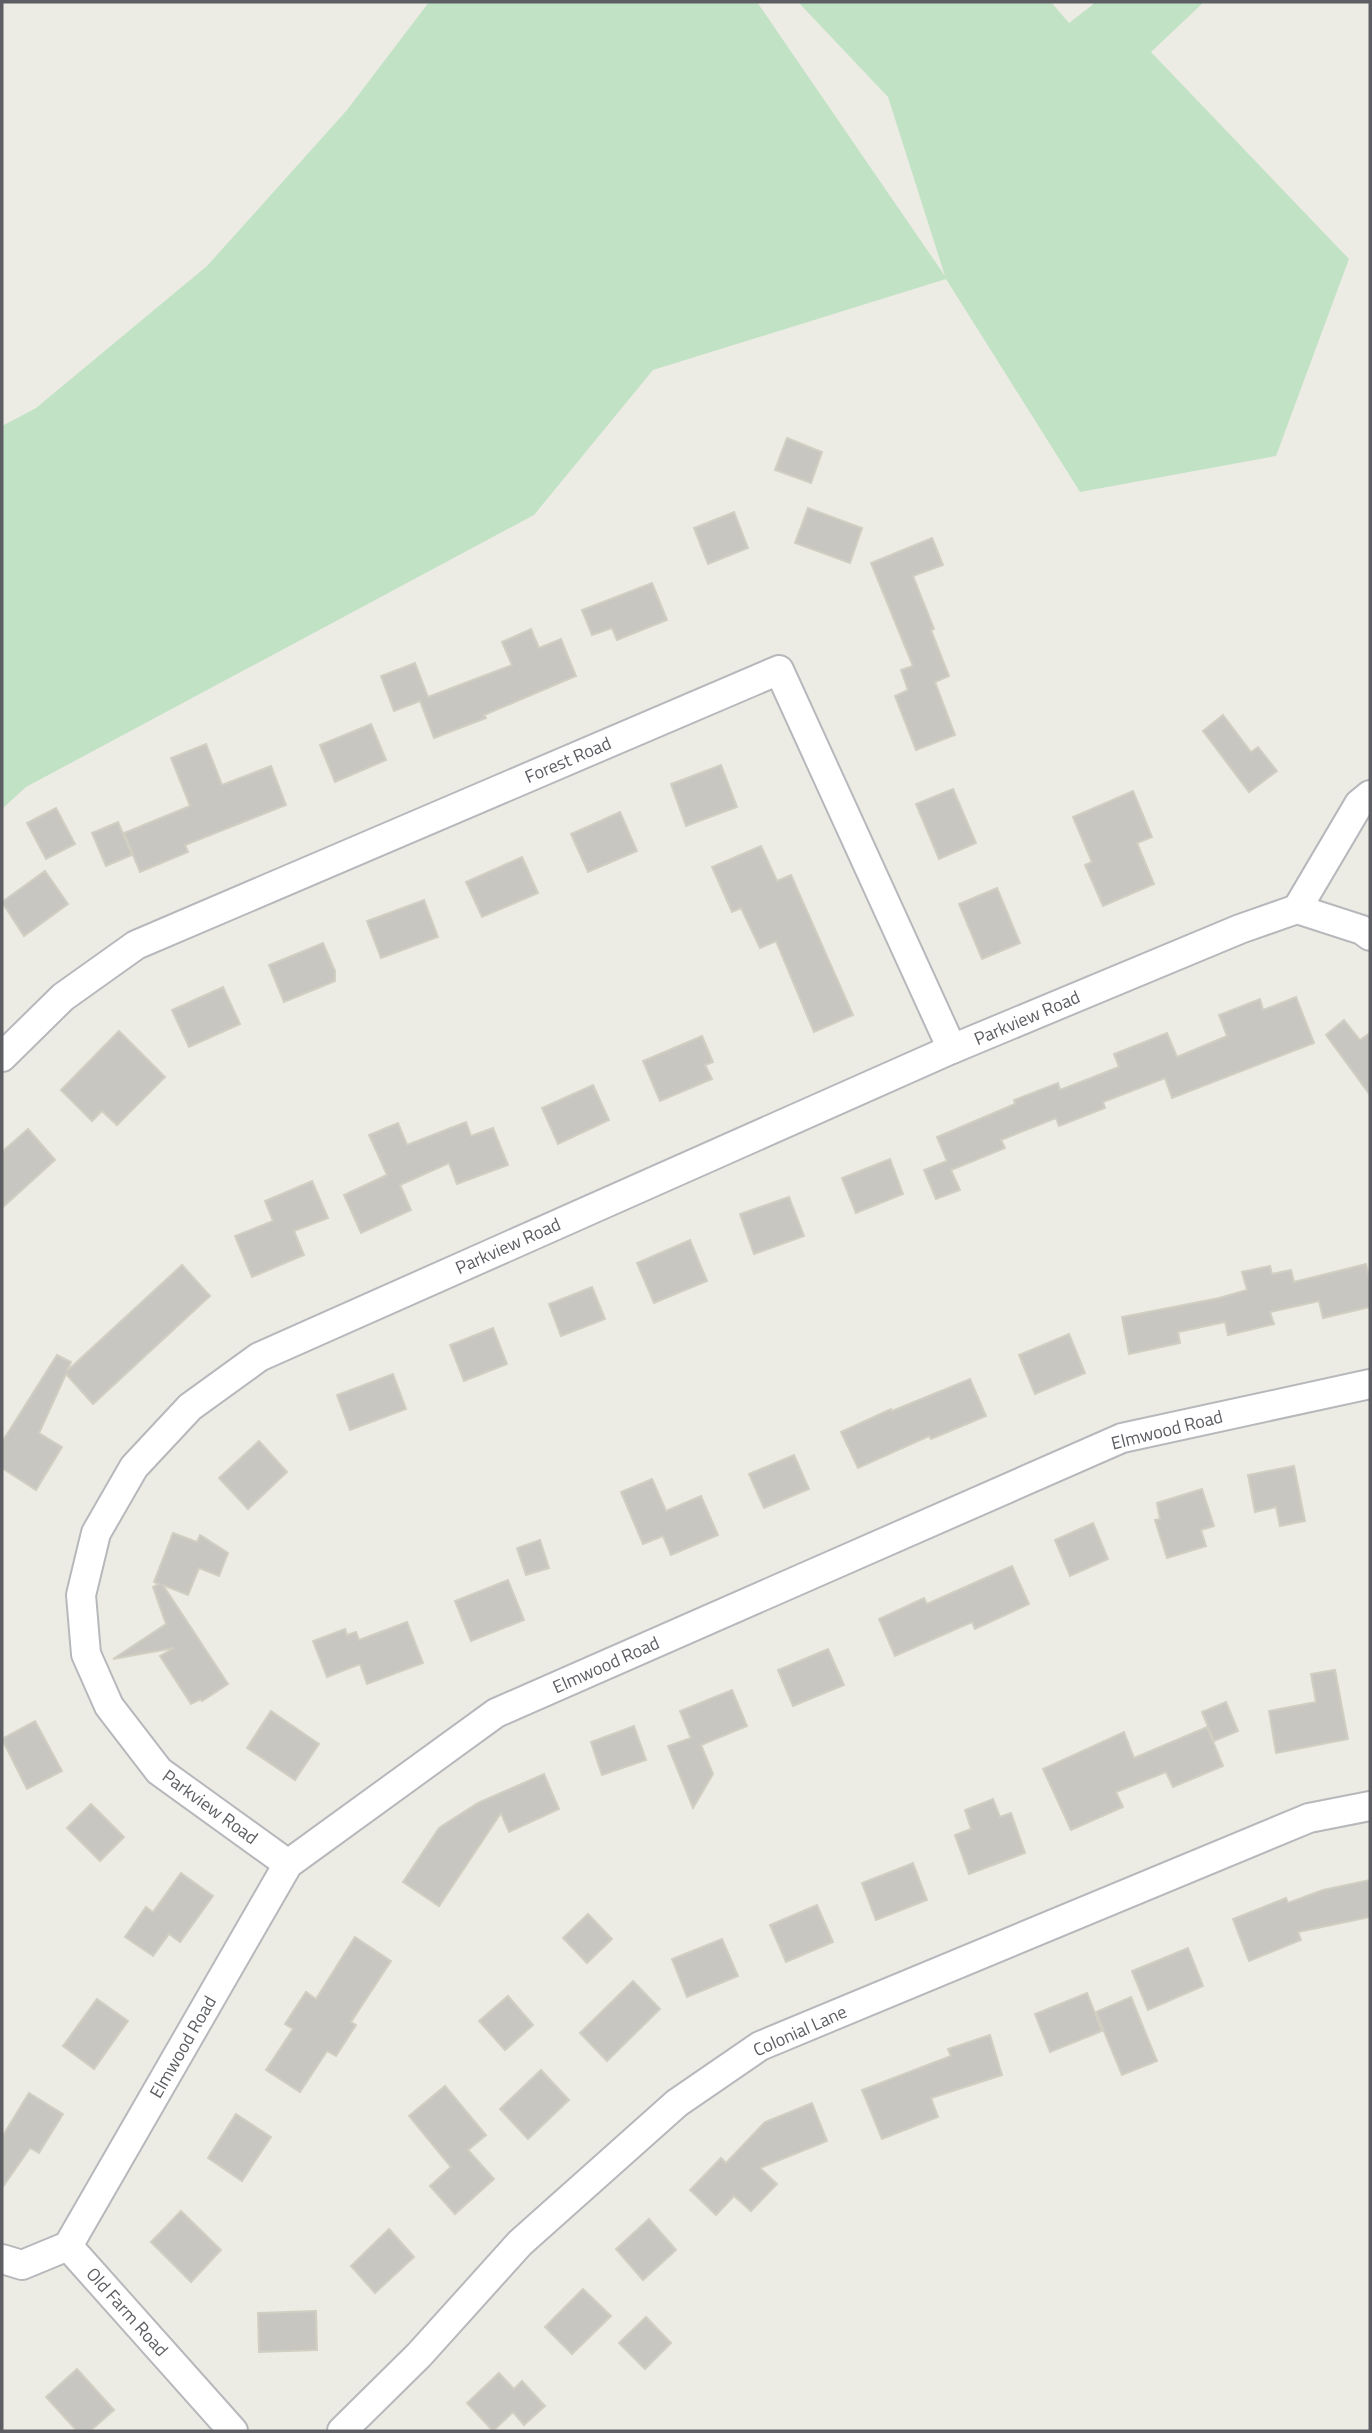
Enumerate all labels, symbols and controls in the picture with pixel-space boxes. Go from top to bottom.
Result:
street label: Forest Road [520,729,615,790]
street label: Parkview Road [970,983,1084,1052]
street label: Parkview Road [451,1210,565,1281]
street label: Elmwood Road [1108,1403,1226,1456]
street label: Elmwood Road [548,1629,663,1700]
street label: Parkview Road [157,1763,264,1851]
street label: Elmwood Road [142,1991,223,2103]
street label: Colonial Lane [749,1998,851,2063]
street label: Old Farm Road [80,2261,175,2362]

